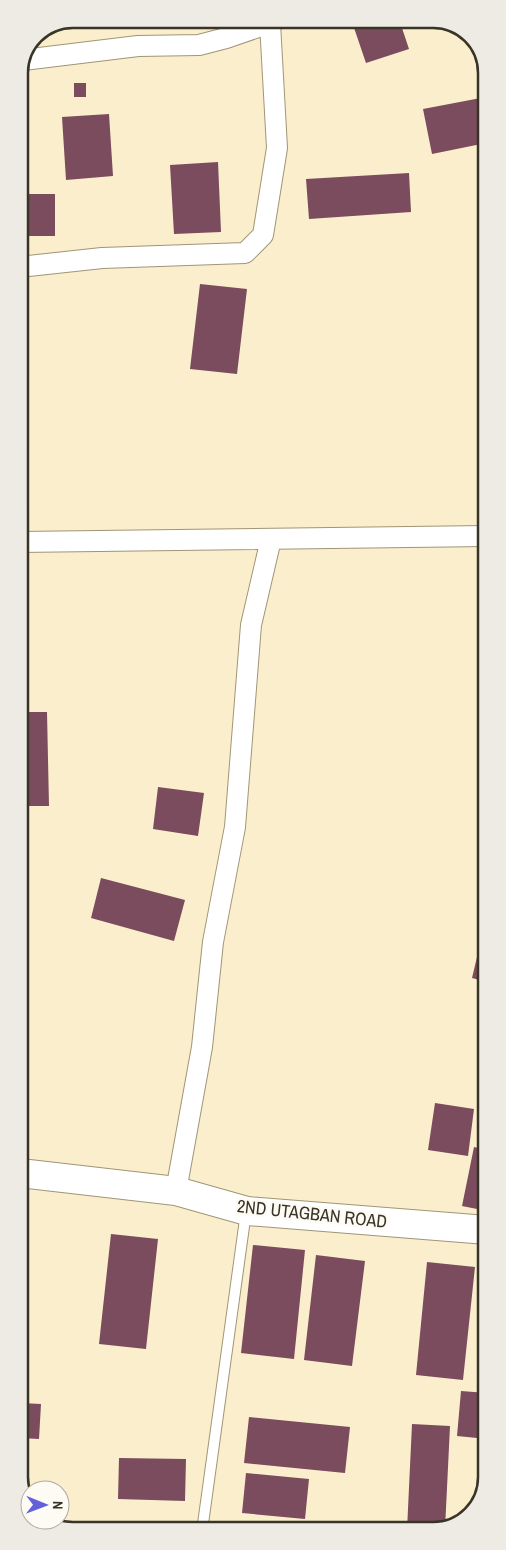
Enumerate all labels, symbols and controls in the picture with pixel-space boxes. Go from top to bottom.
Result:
street label: 2ND UTAGBAN ROAD [236,1193,388,1234]
north arrow [20,1480,70,1530]
text: N [49,1501,67,1510]

